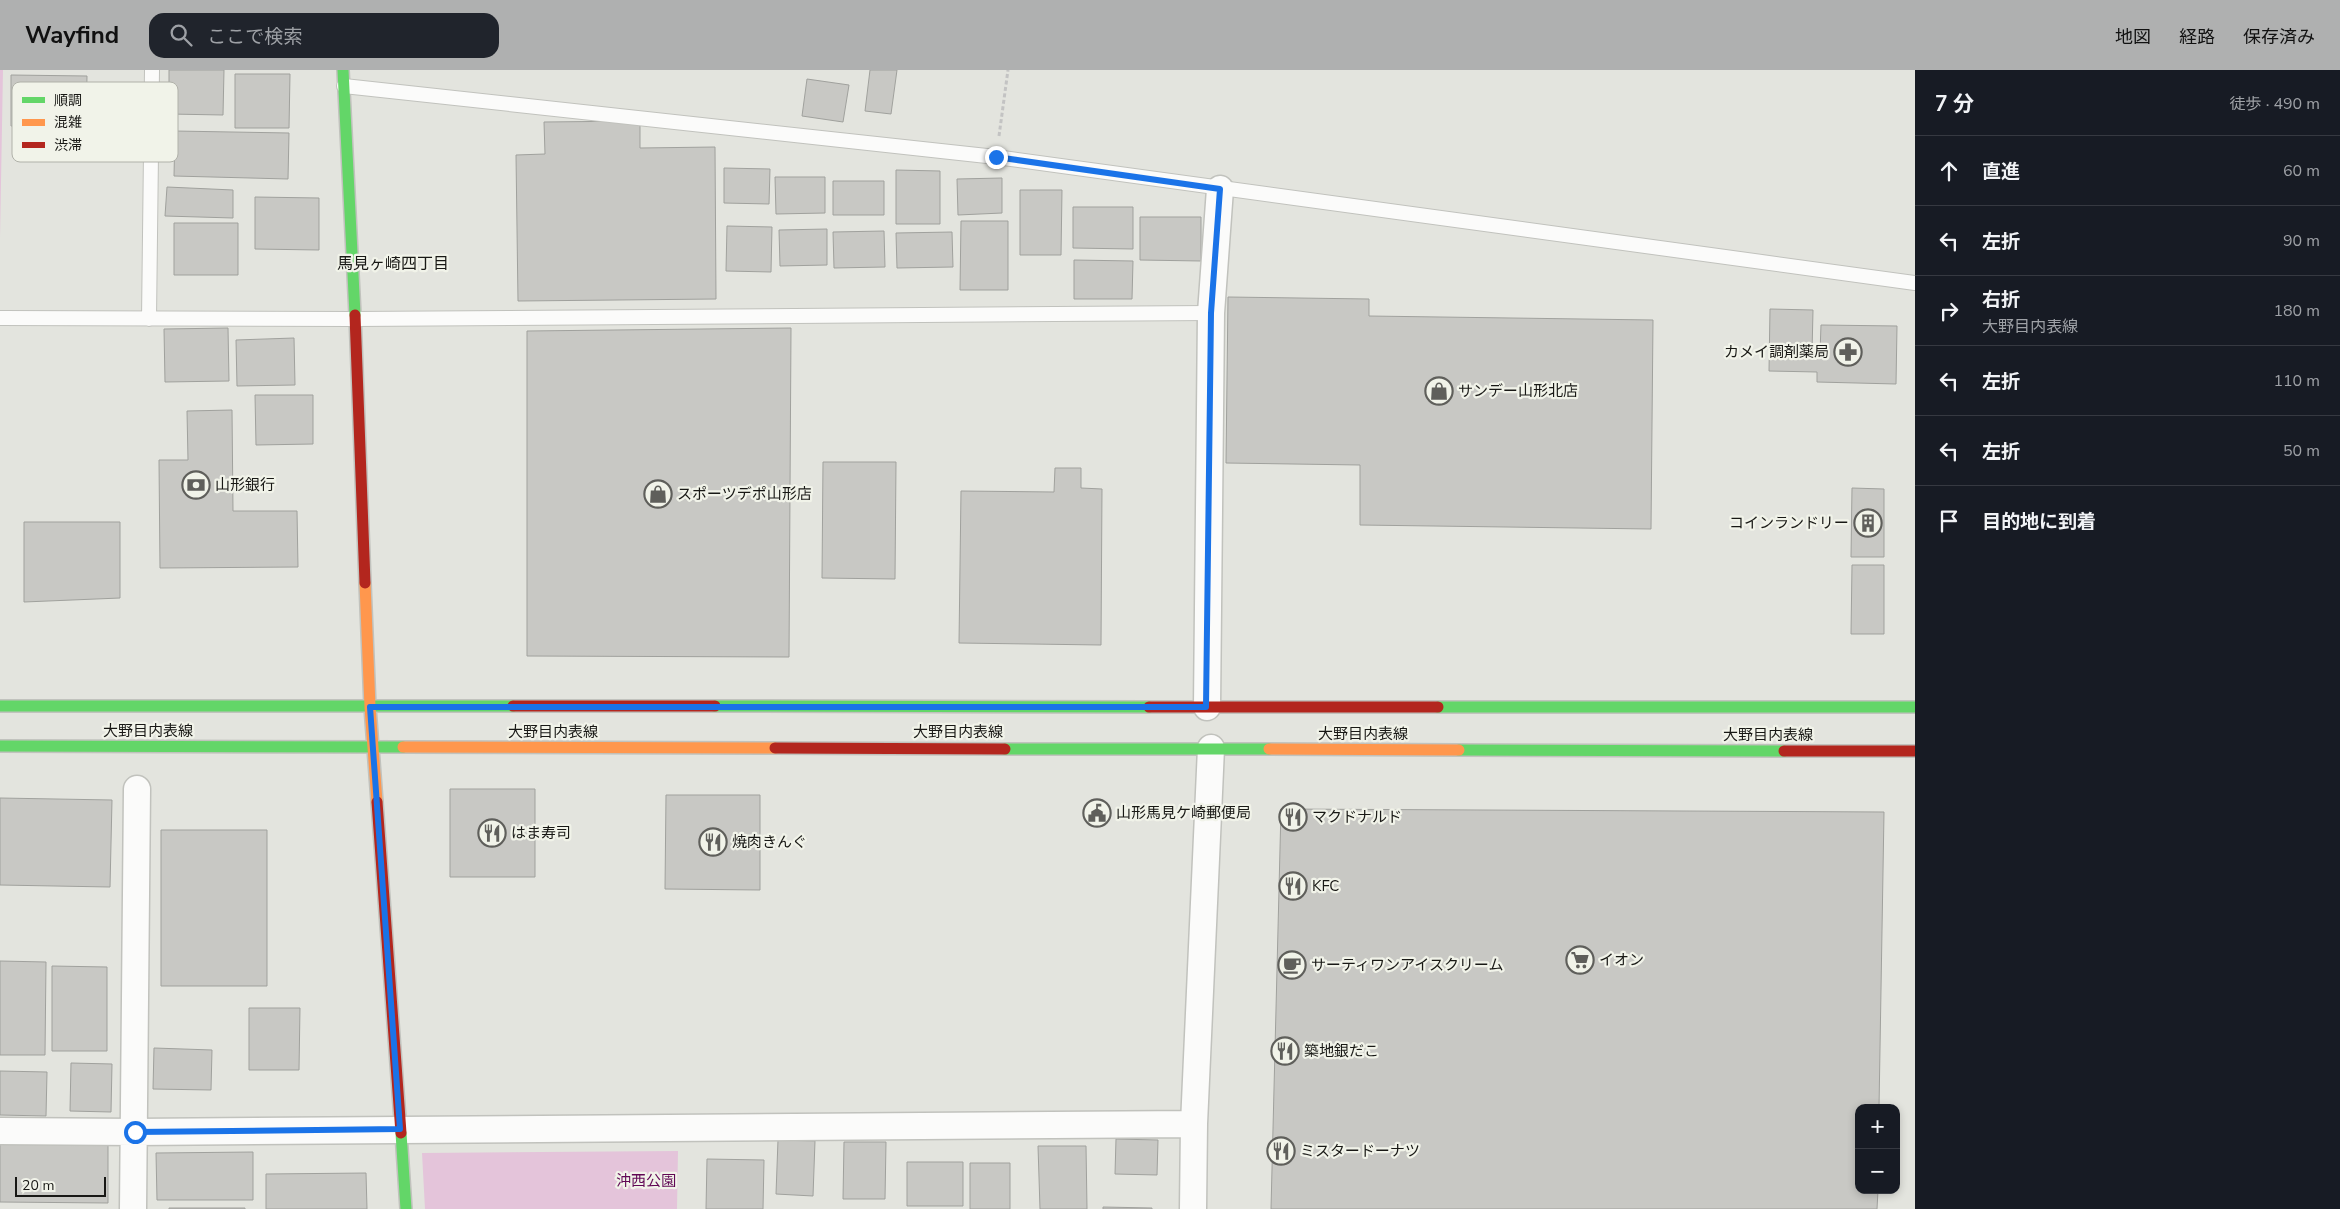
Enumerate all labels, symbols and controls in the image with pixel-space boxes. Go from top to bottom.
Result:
search box [149,13,499,58]
text: Wayfind [25,19,119,51]
icon: search [167,21,195,49]
text: ここで検索 [207,24,302,50]
text: 地図 [2115,25,2151,49]
text: 経路 [2179,25,2215,49]
text: 保存済み [2243,25,2315,49]
legend [12,82,178,162]
text: 7 分 [1935,90,1974,118]
text: 順調 [54,91,82,110]
text: 徒歩 · 490 m [2230,93,2320,115]
text: 混雑 [54,113,82,132]
text: 渋滞 [54,136,82,155]
route end [985,146,1008,169]
icon: ahead [1935,157,1963,185]
text: 直進 [1982,159,2020,185]
text: 60 m [2283,160,2320,182]
icon: left [1935,227,1963,255]
text: 左折 [1982,229,2020,255]
text: 90 m [2283,230,2320,252]
district label: 馬見ヶ崎四丁目 [337,253,449,275]
text: 右折 [1982,287,2020,313]
icon: right [1935,297,1963,325]
text: 180 m [2273,300,2320,322]
text: 大野目内表線 [1982,316,2078,338]
pharmacy icon: カメイ調剤薬局 [1833,337,1863,367]
place label: カメイ調剤薬局 [1724,342,1829,362]
icon: left [1935,367,1963,395]
text: 左折 [1982,369,2020,395]
text: 110 m [2273,370,2320,392]
shop icon: サンデー山形北店 [1424,376,1454,406]
place label: サンデー山形北店 [1458,381,1578,401]
icon: left [1935,437,1963,465]
text: 左折 [1982,439,2020,465]
text: 50 m [2283,440,2320,462]
bank icon: 山形銀行 [181,470,211,500]
place label: 山形銀行 [215,475,275,495]
shop icon: スポーツデポ山形店 [643,479,673,509]
place label: スポーツデポ山形店 [677,484,812,504]
icon: arrive [1935,507,1963,535]
building icon: コインランドリー [1853,508,1883,538]
text: 目的地に到着 [1982,509,2096,535]
place label: コインランドリー [1729,513,1849,533]
street label: 大野目内表線 [103,721,193,741]
street label: 大野目内表線 [508,722,598,742]
street label: 大野目内表線 [913,722,1003,742]
street label: 大野目内表線 [1318,724,1408,744]
street label: 大野目内表線 [1723,725,1813,745]
public building icon: 山形馬見ケ崎郵便局 [1082,798,1112,828]
restaurant icon: マクドナルド [1278,802,1308,832]
place label: 山形馬見ケ崎郵便局 [1116,803,1251,823]
place label: マクドナルド [1312,807,1402,827]
restaurant icon: はま寿司 [477,818,507,848]
place label: はま寿司 [511,823,571,843]
restaurant icon: 焼肉きんぐ [698,827,728,857]
place label: 焼肉きんぐ [732,832,807,852]
restaurant icon: KFC [1278,871,1308,901]
place label: KFC [1312,876,1339,896]
supermarket icon: イオン [1565,945,1595,975]
cafe icon: サーティワンアイスクリーム [1277,950,1307,980]
place label: イオン [1599,950,1644,970]
place label: サーティワンアイスクリーム [1311,955,1503,975]
restaurant icon: 築地銀だこ [1270,1036,1300,1066]
place label: 築地銀だこ [1304,1041,1379,1061]
map controls [1855,1104,1900,1194]
button: + [1855,1104,1900,1149]
route start [124,1121,147,1144]
restaurant icon: ミスタードーナツ [1266,1136,1296,1166]
place label: ミスタードーナツ [1300,1141,1420,1161]
button: − [1855,1149,1900,1194]
park label: 沖西公園 [616,1171,676,1191]
scale bar [15,1174,106,1197]
text: 20 m [22,1176,54,1195]

